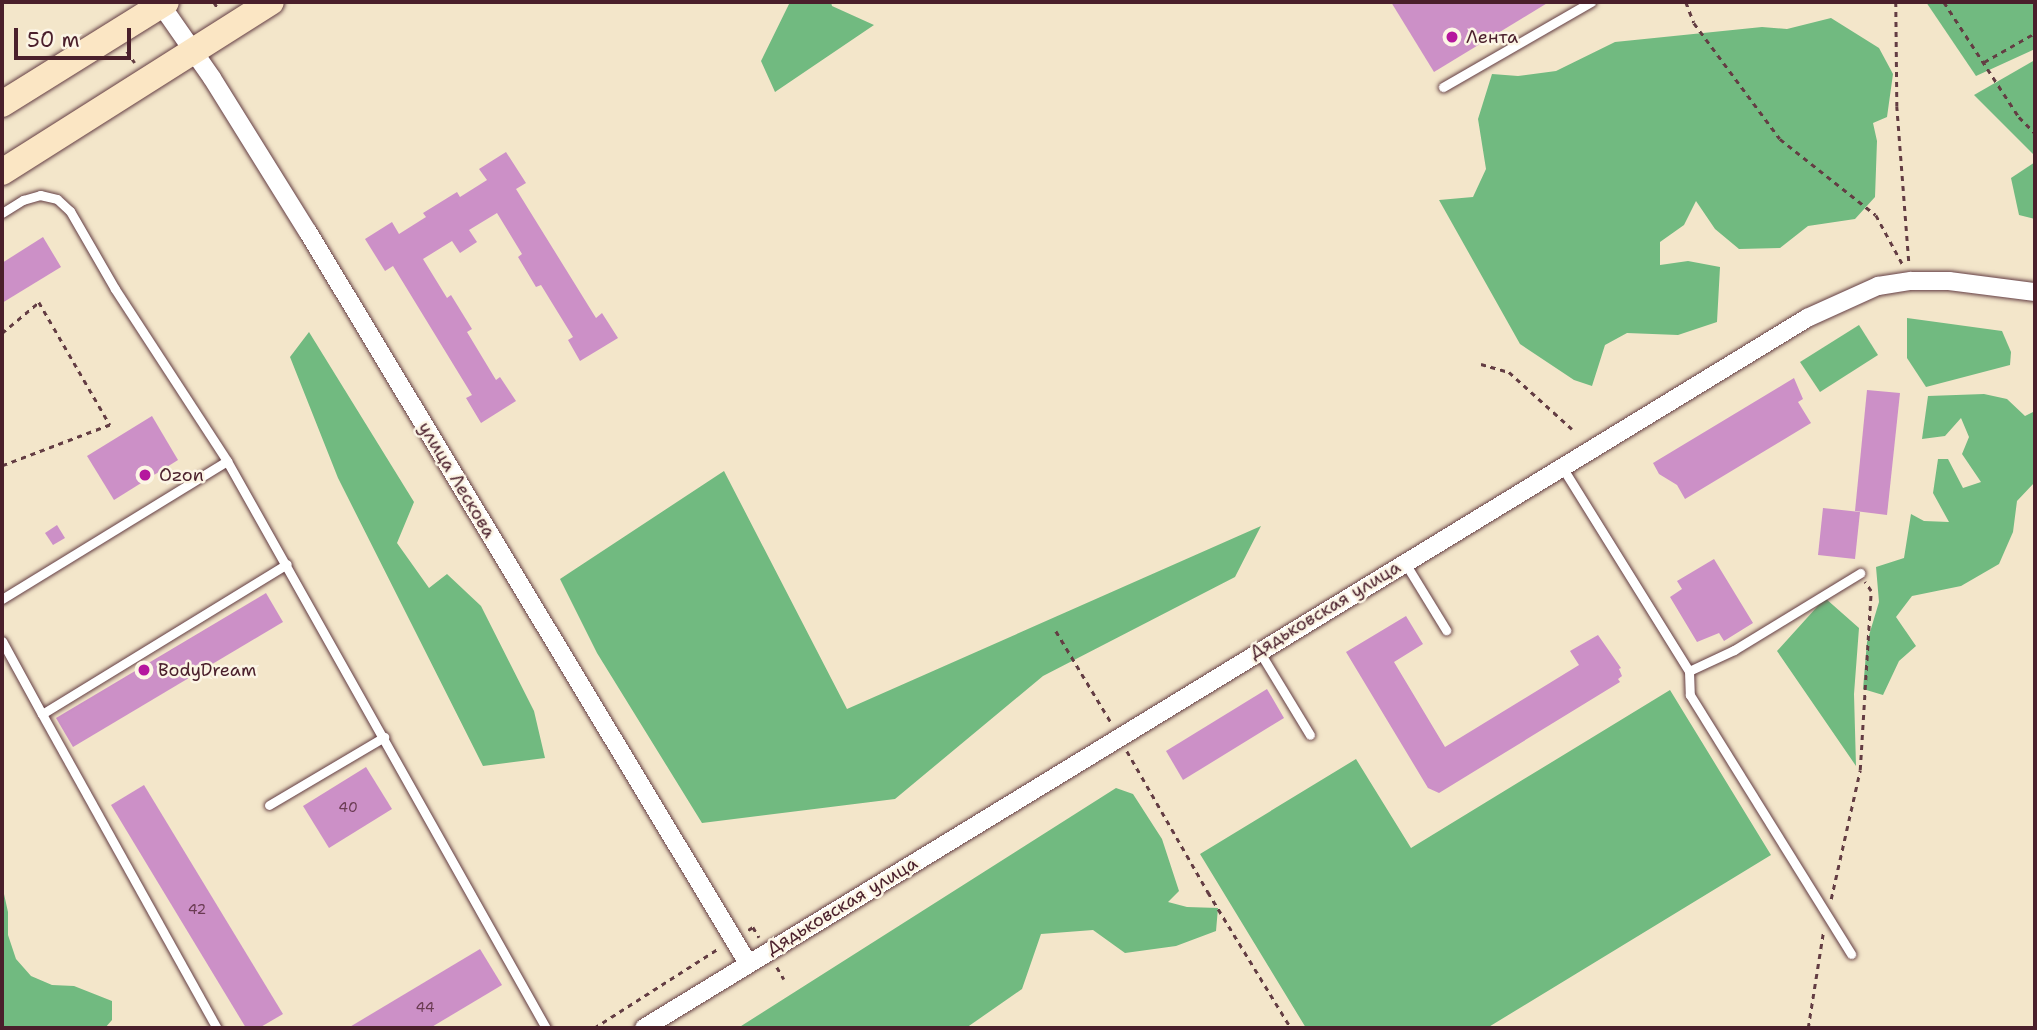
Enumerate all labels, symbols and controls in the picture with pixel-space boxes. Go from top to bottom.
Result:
scale bar [18,14,135,58]
text: 50 m [27,26,80,54]
place label: Лента [1466,26,1518,48]
marker: Лента [1444,29,1460,45]
street label: улица Лескова [414,418,500,542]
place label: Ozon [159,464,204,486]
marker: Ozon [137,467,153,483]
street label: Дядьковская улица [1245,556,1405,664]
place label: BodyDream [158,659,257,681]
marker: BodyDream [136,662,152,678]
house number: 40 [338,799,358,815]
street label: Дядьковская улица [762,852,922,960]
house number: 42 [188,901,206,917]
house number: 44 [415,999,435,1015]

